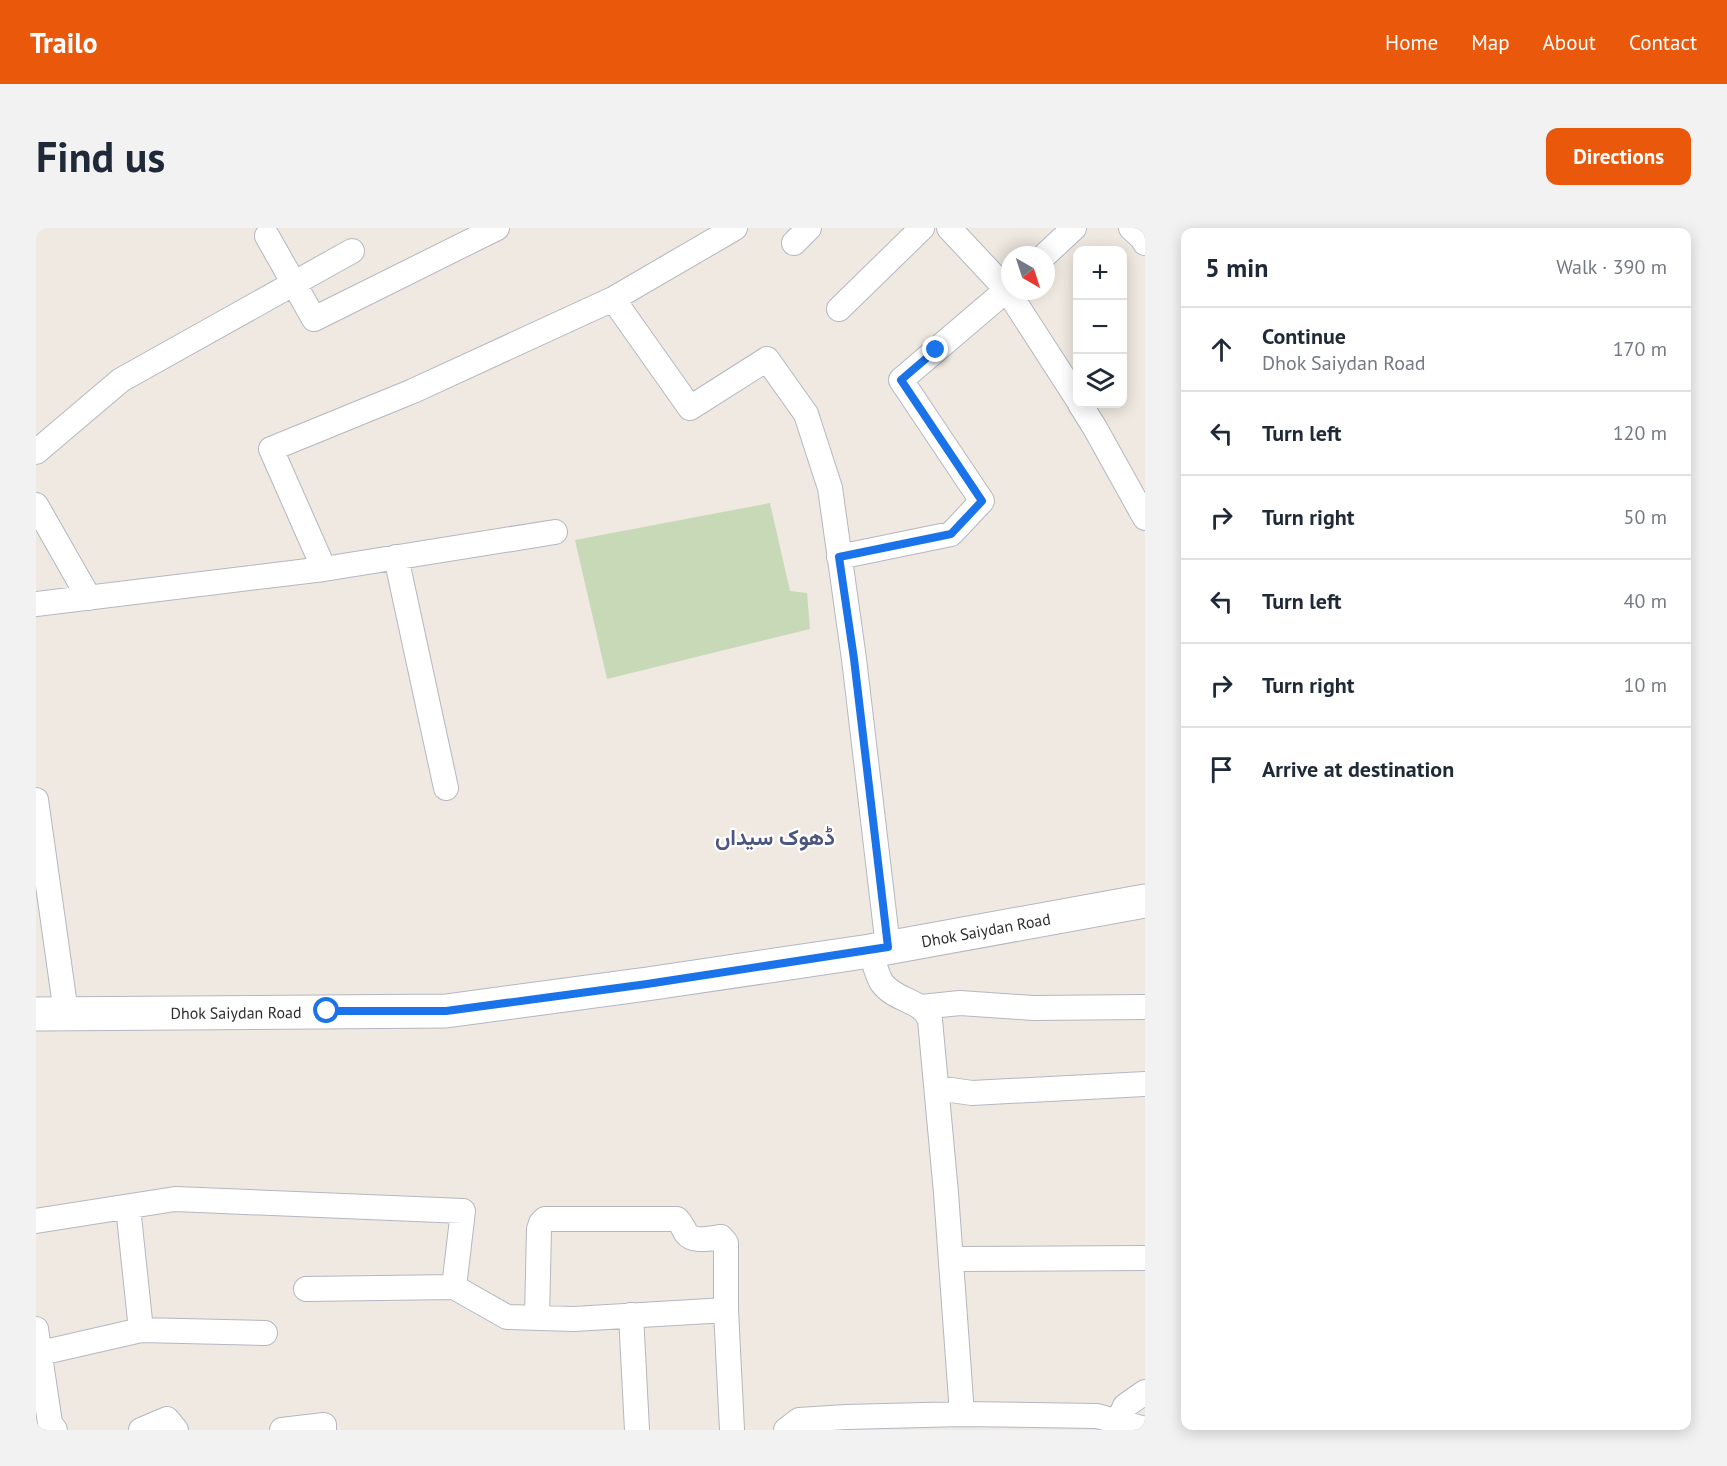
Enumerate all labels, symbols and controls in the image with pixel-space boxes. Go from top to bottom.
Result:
text: Trailo [30,24,97,61]
text: Home [1385,29,1438,56]
text: Map [1471,29,1510,56]
text: About [1543,29,1596,56]
text: Contact [1629,29,1697,56]
button: Directions [1546,128,1691,185]
text: Find us [36,129,165,184]
north arrow [1001,246,1055,300]
map controls [1073,246,1127,408]
button: + [1073,246,1127,300]
text: 5 min [1205,251,1268,284]
text: Walk · 390 m [1556,254,1667,280]
button: − [1073,300,1127,354]
text: Continue [1262,322,1346,350]
icon: ahead [1205,333,1238,366]
route end [922,336,948,362]
text: 170 m [1613,336,1667,362]
text: Dhok Saiydan Road [1262,350,1426,376]
button: layers [1073,354,1127,408]
icon: left [1205,417,1238,450]
text: Turn left [1262,419,1342,447]
text: 120 m [1613,420,1667,446]
icon: right [1205,501,1238,534]
text: Turn right [1262,503,1354,531]
text: 50 m [1624,504,1667,530]
icon: left [1205,585,1238,618]
text: Turn left [1262,587,1342,615]
text: 40 m [1624,588,1667,614]
icon: right [1205,669,1238,702]
text: Turn right [1262,671,1354,699]
text: 10 m [1624,672,1667,698]
icon: arrive [1205,753,1238,786]
text: Arrive at destination [1262,755,1454,783]
district label: ڈھوک سیداں [715,823,835,851]
street label: Dhok Saiydan Road [920,908,1052,951]
route start [313,997,339,1023]
street label: Dhok Saiydan Road [170,1002,302,1023]

